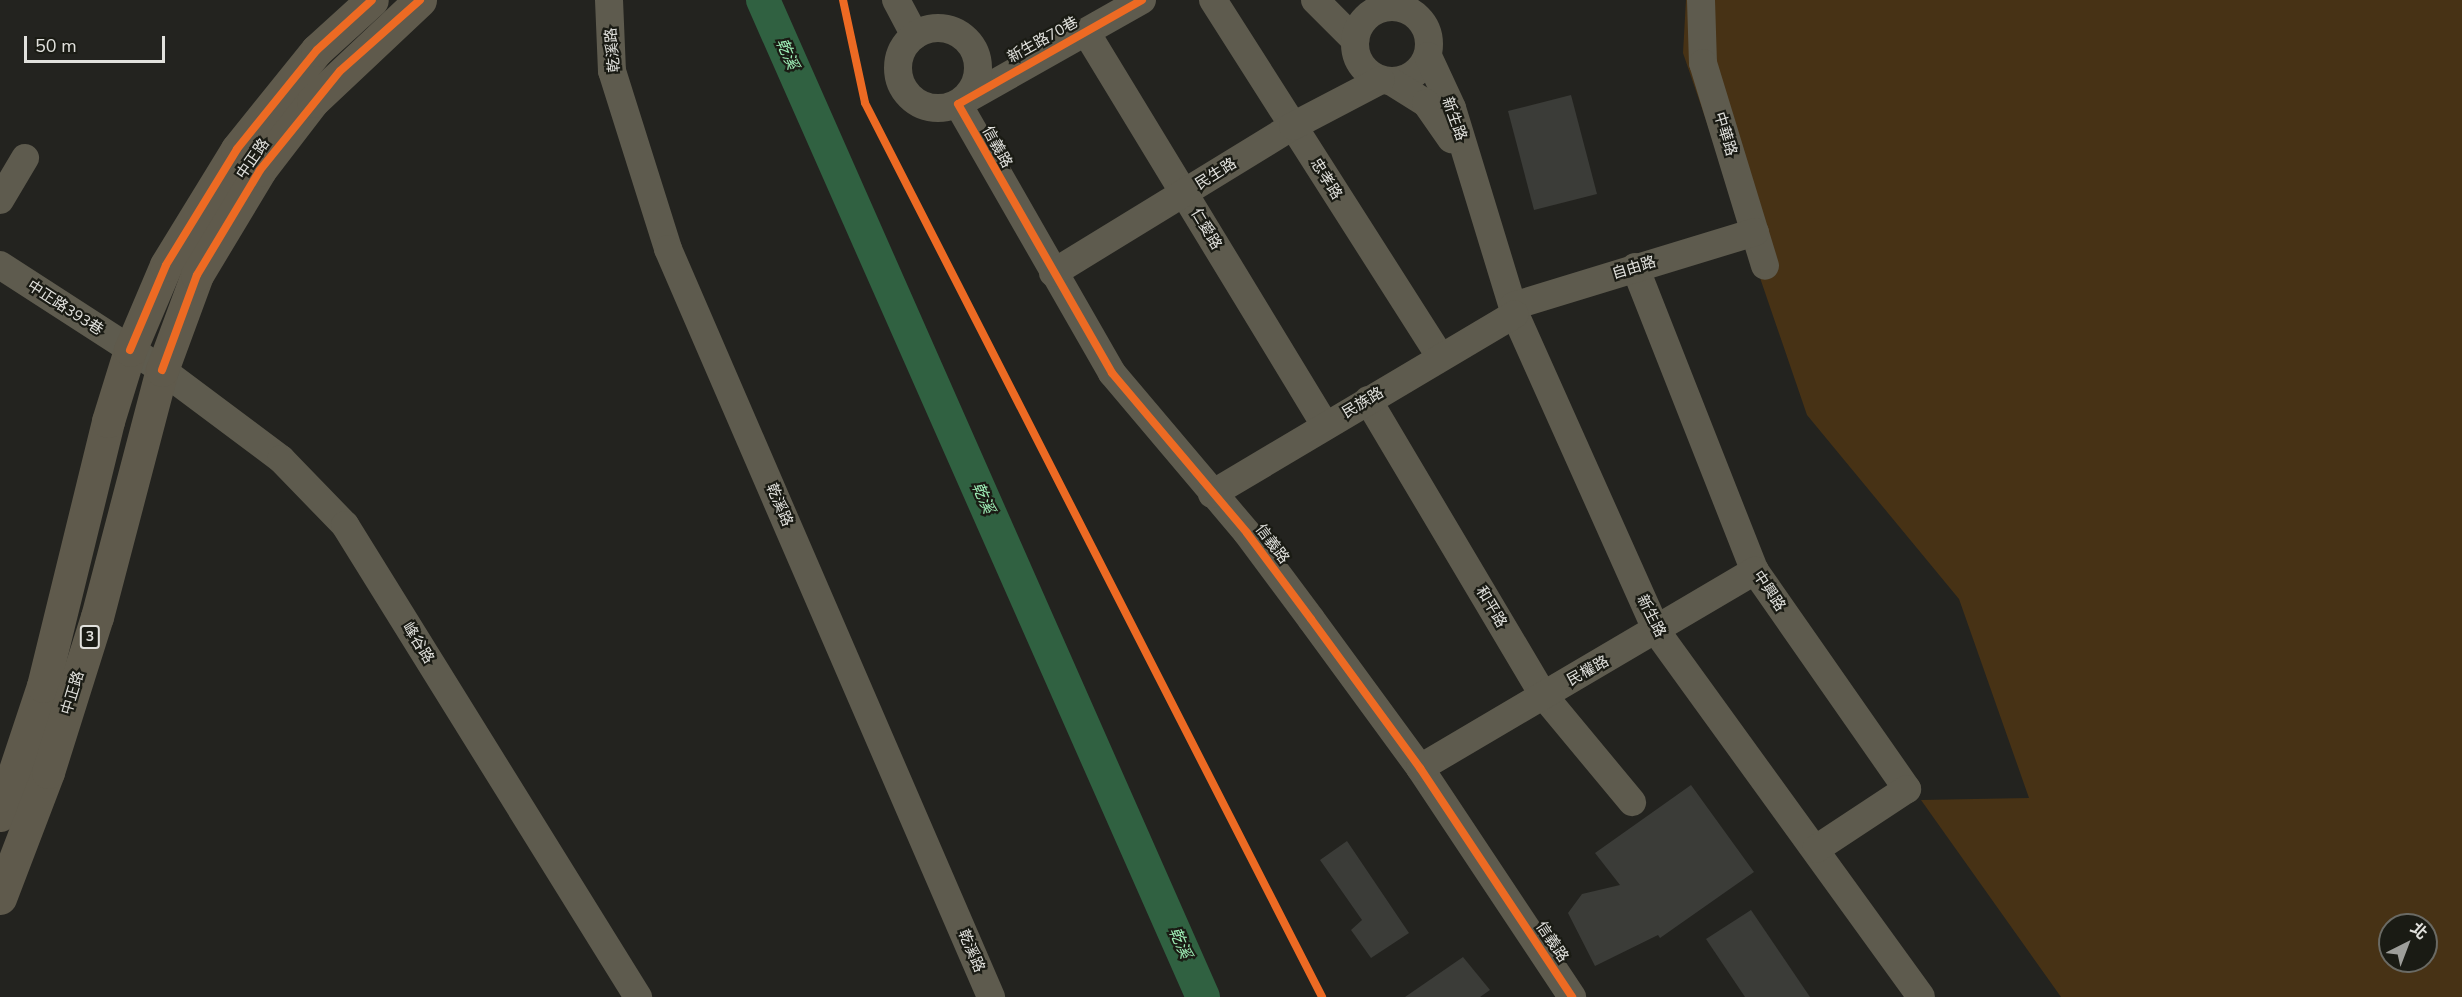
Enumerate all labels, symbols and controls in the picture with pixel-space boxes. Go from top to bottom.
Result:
street label: 新生路70巷 [1005,13,1081,67]
scale bar [27,24,168,62]
street label: 乾溪路 [602,27,624,73]
text: 50 m [35,34,77,58]
water label: 乾溪 [772,35,802,73]
street label: 新生路 [1438,95,1470,143]
street label: 中華路 [1710,110,1740,158]
street label: 信義路 [978,123,1016,171]
street label: 中正路 [233,135,273,183]
street label: 民生路 [1192,154,1240,194]
street label: 忠孝路 [1306,155,1346,203]
street label: 仁愛路 [1187,205,1225,253]
street label: 自由路 [1610,253,1658,283]
street label: 中正路393巷 [24,277,106,339]
street label: 民族路 [1339,384,1387,422]
water label: 乾溪 [968,479,998,517]
street label: 乾溪路 [762,481,796,529]
street label: 信義路 [1251,521,1293,567]
street label: 中興路 [1749,567,1789,615]
street label: 和平路 [1472,583,1510,631]
street label: 新生路 [1633,592,1669,640]
street label: 峰谷路 [398,619,438,667]
road number: 3 [80,626,100,648]
street label: 民權路 [1564,652,1612,690]
street label: 中正路 [58,669,88,717]
north arrow [2378,913,2438,973]
street label: 信義路 [1532,918,1572,966]
text: 北 [2405,918,2432,945]
water label: 乾溪 [1165,924,1195,962]
street label: 乾溪路 [954,927,988,975]

